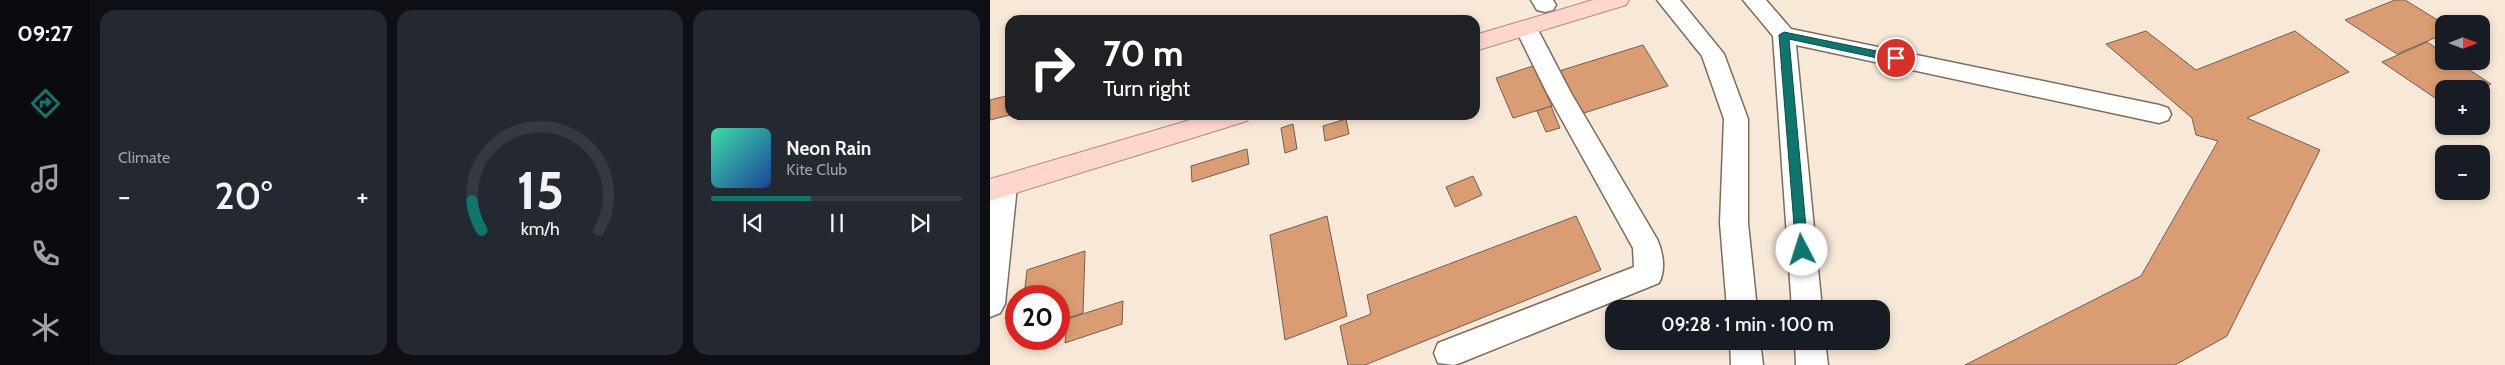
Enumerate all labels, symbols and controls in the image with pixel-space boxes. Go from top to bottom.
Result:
north arrow [2435,15,2490,70]
map controls [2435,15,2490,200]
text: 09:27 [17,20,73,47]
text: 70 m [1103,32,1184,75]
icon: right [1020,35,1085,100]
pin [1875,37,1917,79]
icon: arrive [1882,44,1910,72]
text: Turn right [1103,75,1190,102]
button: + [2435,80,2490,135]
icon: directions [28,86,63,121]
text: Neon Rain [786,137,871,160]
button: − [2435,145,2490,200]
text: Climate [118,148,170,167]
text: 15 [516,159,564,222]
text: Kite Club [786,160,847,179]
icon: music [28,161,63,196]
text: 20° [214,172,272,219]
text: − [118,179,130,213]
text: + [356,179,369,213]
icon: previous [739,209,767,237]
icon: pause [823,209,851,237]
icon: next [906,209,934,237]
text: km/h [520,218,560,239]
position arrow [1775,223,1827,275]
icon: phone [28,236,63,271]
speed limit sign: 20 [1005,285,1070,350]
icon: climate [28,310,63,345]
text: 09:28 · 1 min · 100 m [1661,313,1834,336]

